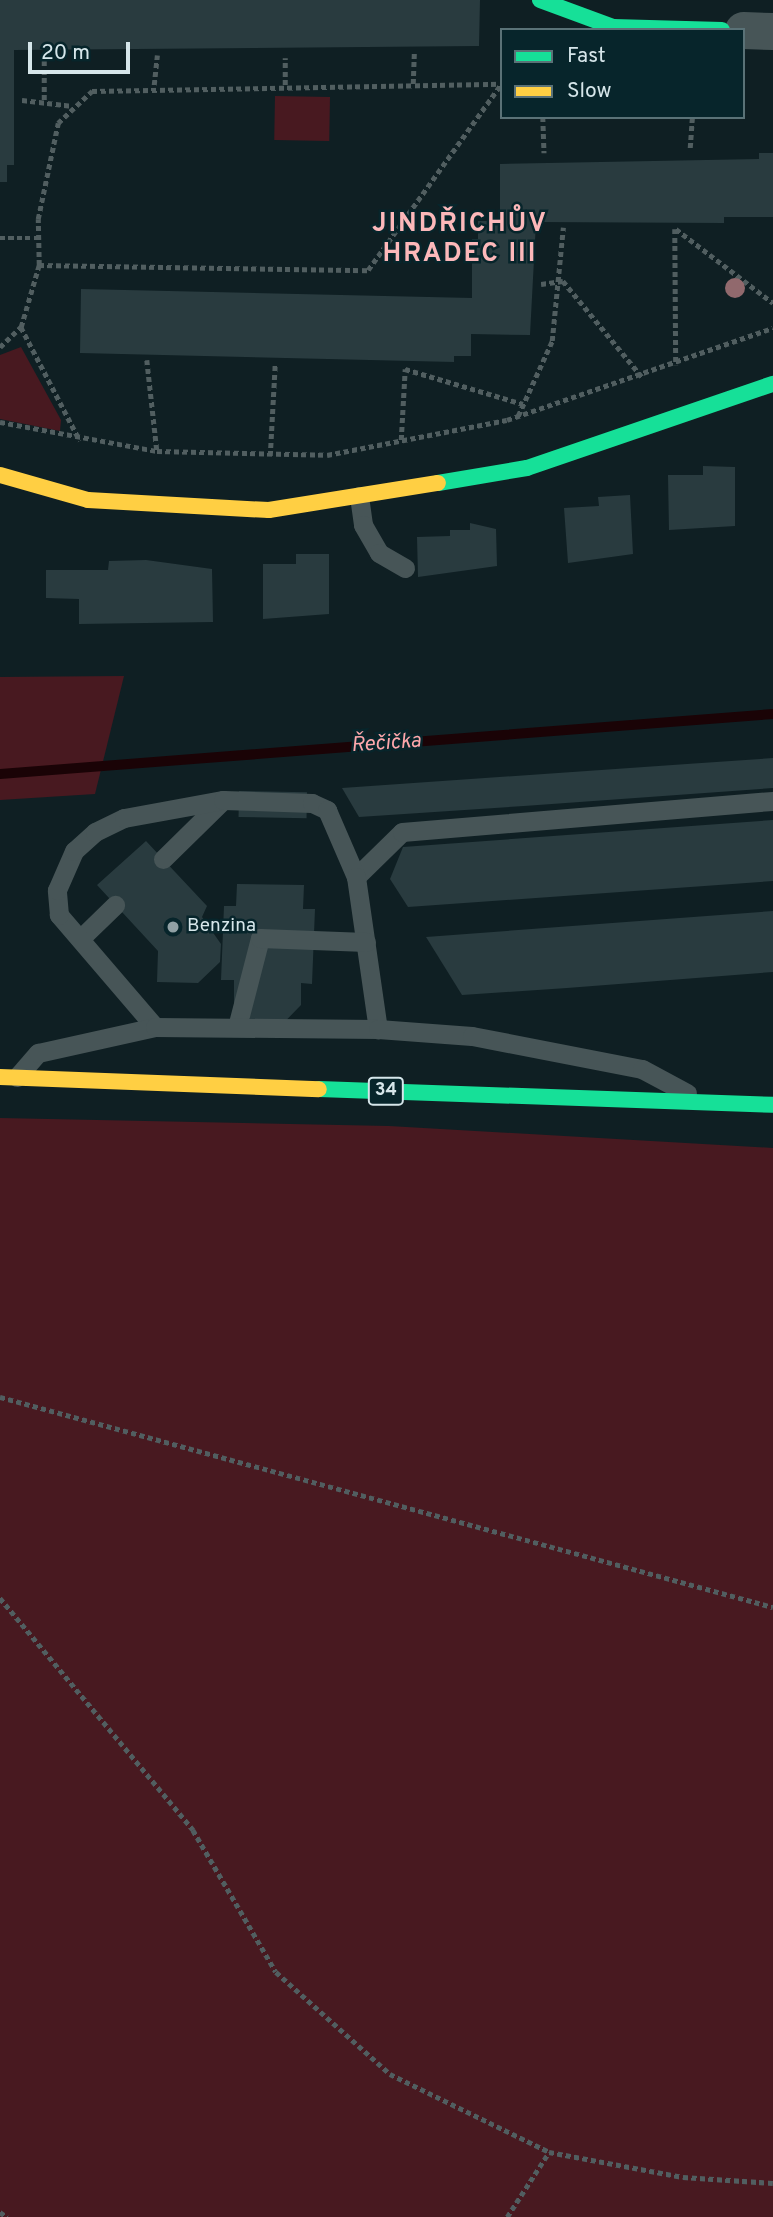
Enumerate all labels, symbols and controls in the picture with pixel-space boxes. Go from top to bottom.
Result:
scale bar [32,28,133,72]
legend [500,28,745,119]
text: 20 m [41,40,90,67]
text: Fast [567,43,606,70]
text: Slow [567,78,612,105]
district label: JINDŘICHŮV HRADEC III [373,209,547,270]
water label: Řečička [350,729,422,759]
place label: Benzina [187,916,256,938]
marker: Benzina [165,919,181,935]
road number: 34 [367,1076,405,1106]

